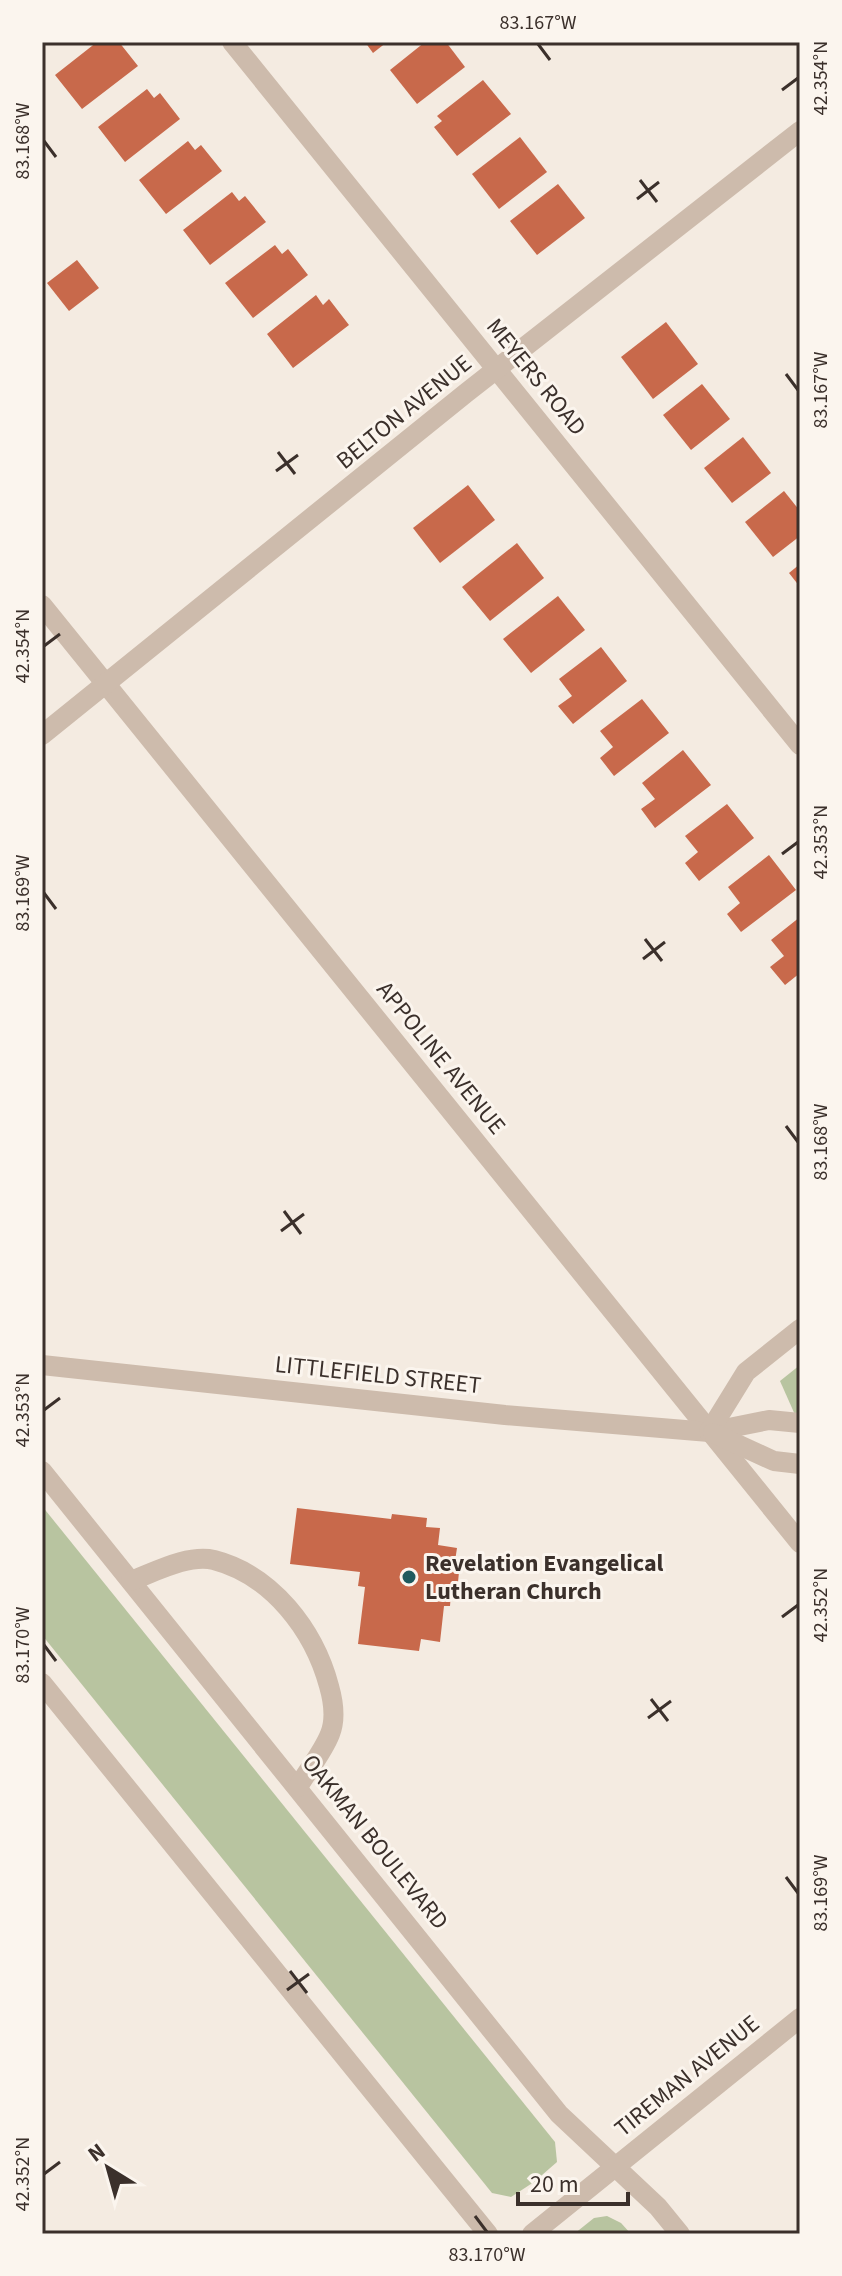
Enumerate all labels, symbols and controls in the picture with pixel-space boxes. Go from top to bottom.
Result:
text: 83.167°W [499,9,577,37]
text: 42.354°N [807,41,835,115]
text: 83.168°W [9,102,37,180]
street label: MEYERS ROAD [478,311,594,443]
street label: BELTON AVENUE [329,346,479,478]
text: 83.167°W [807,351,835,429]
text: 42.354°N [9,609,37,683]
text: 42.353°N [807,805,835,879]
text: 83.169°W [9,854,37,932]
street label: APPOLINE AVENUE [368,974,514,1142]
text: 83.168°W [807,1103,835,1181]
street label: LITTLEFIELD STREET [273,1347,483,1403]
text: 42.353°N [9,1373,37,1447]
place label: Revelation Evangelical Lutheran Church [425,1546,664,1609]
marker: Revelation Evangelical Lutheran Church [400,1568,418,1586]
text: 42.352°N [807,1568,835,1642]
text: 83.170°W [9,1606,37,1684]
street label: OAKMAN BOULEVARD [293,1747,457,1937]
text: 83.169°W [807,1854,835,1932]
street label: TIREMAN AVENUE [607,2006,767,2146]
north arrow [68,2128,148,2208]
text: N [81,2136,112,2170]
text: 42.352°N [9,2137,37,2211]
scale bar [518,2156,628,2206]
text: 20 m [530,2167,579,2202]
text: 83.170°W [448,2241,526,2269]

